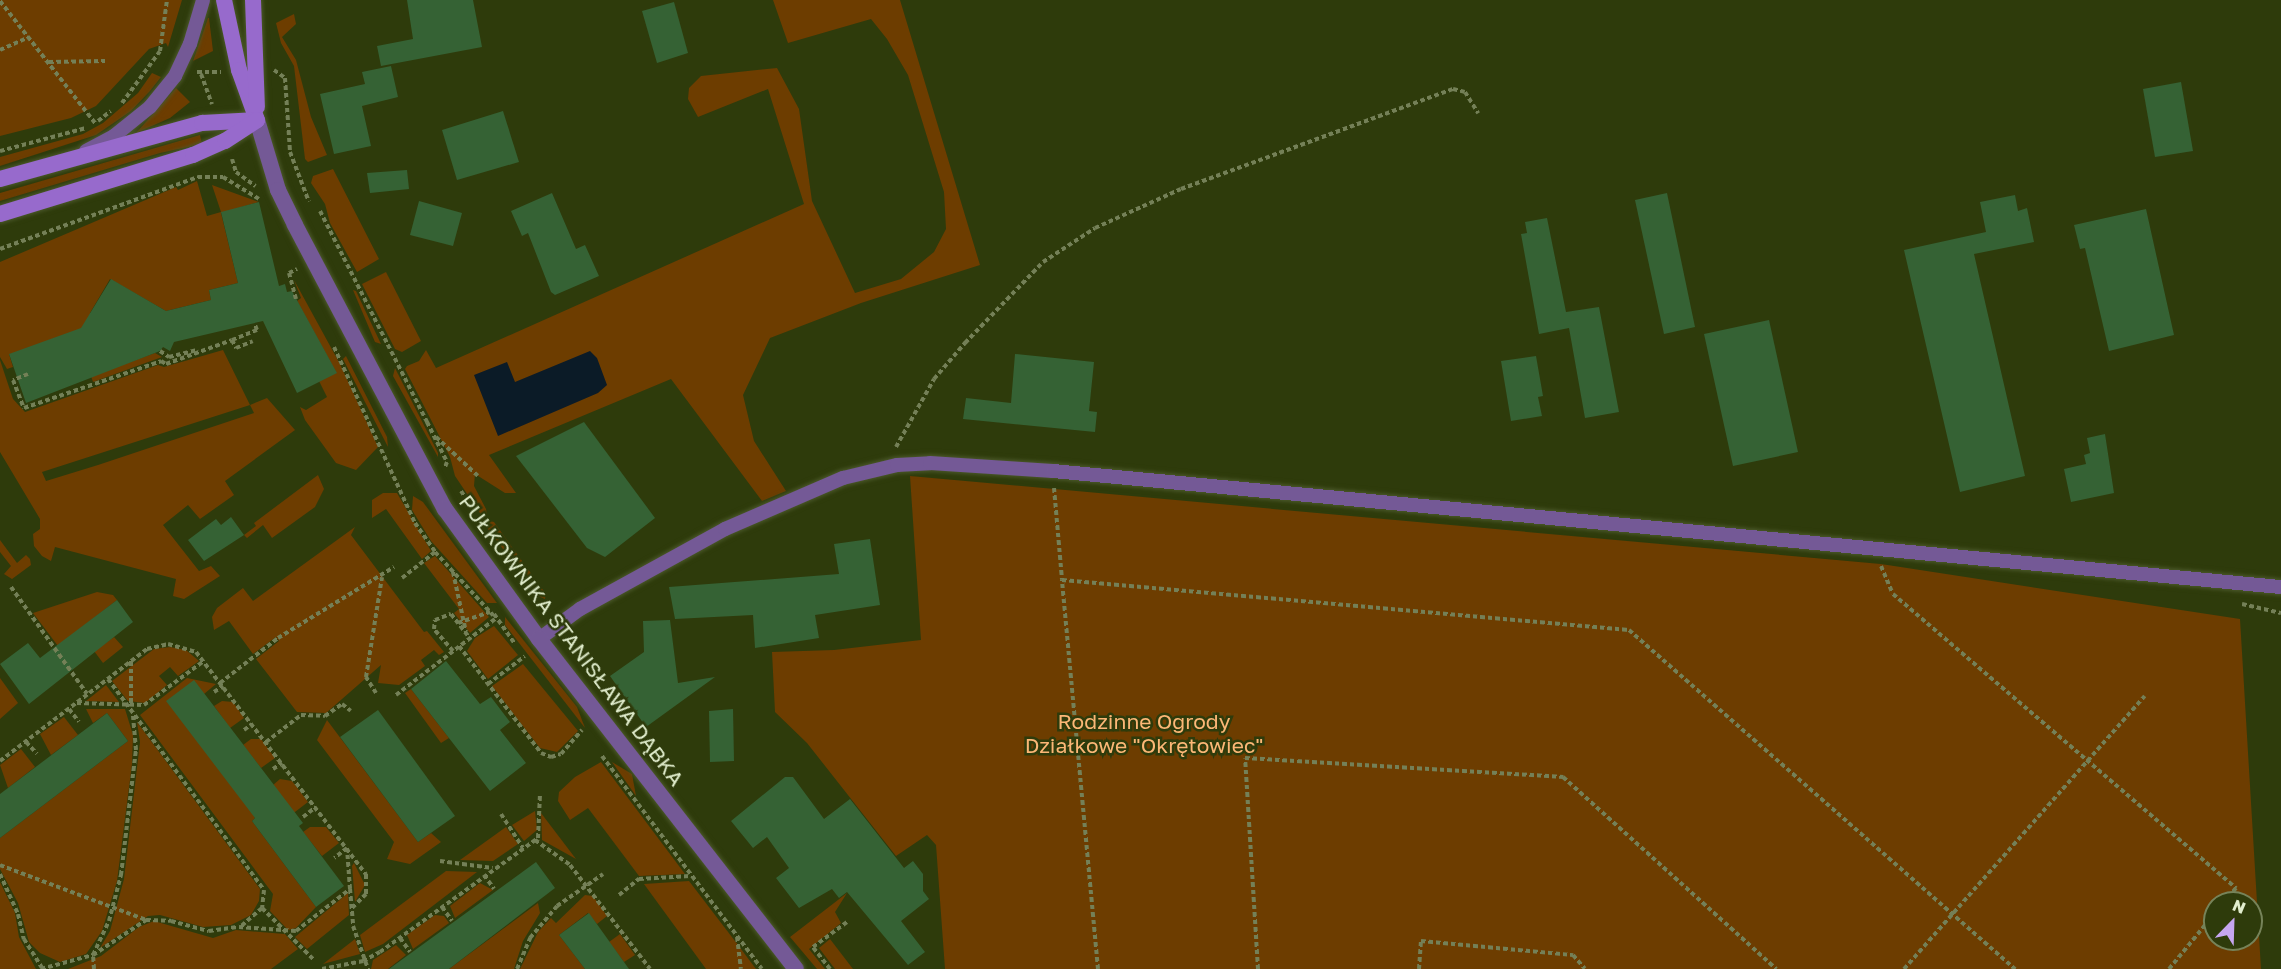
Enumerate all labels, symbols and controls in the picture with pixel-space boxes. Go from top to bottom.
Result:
street label: PUŁKOWNIKA STANISŁAWA DĄBKA [454,489,690,791]
park label: Rodzinne Ogrody Działkowe "Okrętowiec" [1025,708,1263,758]
north arrow [2203,891,2263,951]
text: N [2230,895,2249,918]

